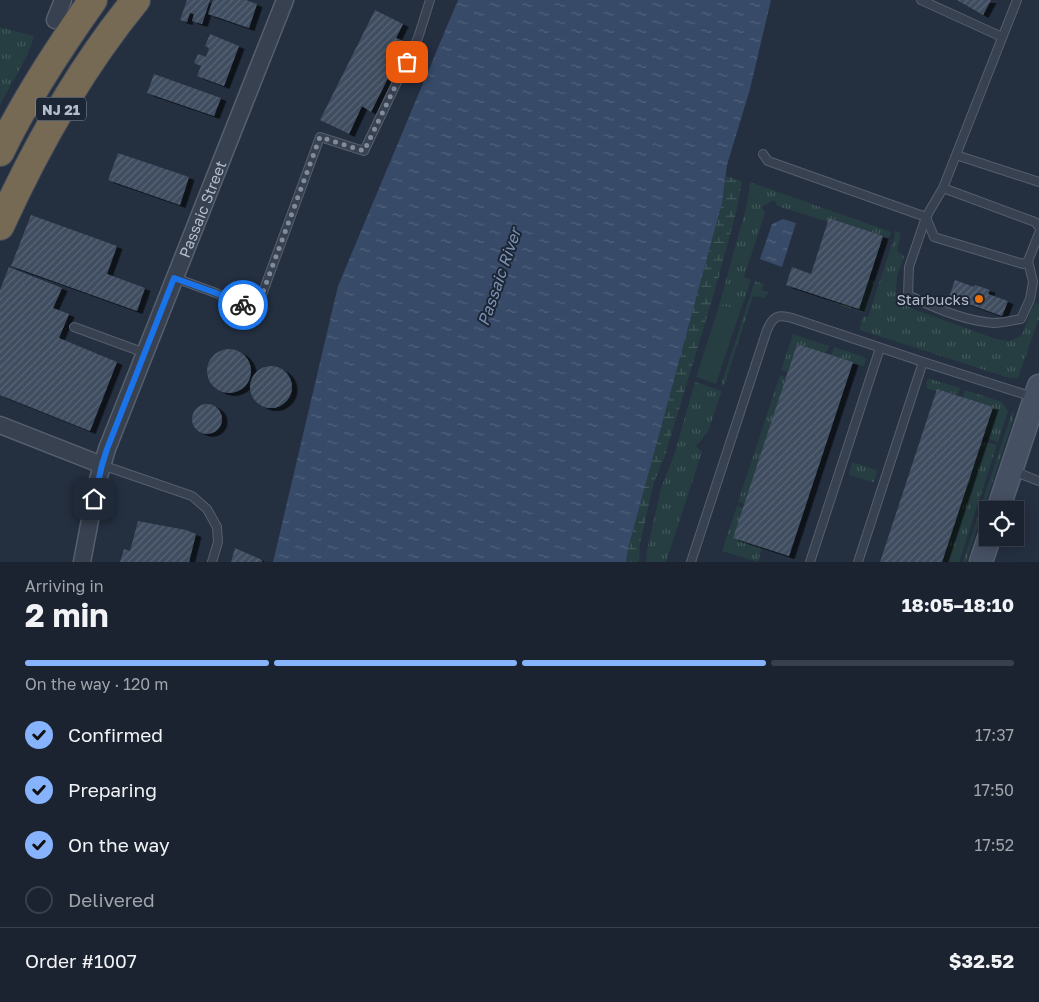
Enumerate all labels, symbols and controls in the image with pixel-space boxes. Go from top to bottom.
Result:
pin [386,41,428,83]
icon: bag [393,48,421,76]
road number: NJ 21 [36,98,86,120]
street label: Passaic Street [175,158,229,260]
water label: Passaic River [473,223,526,328]
courier [218,280,268,330]
place label: Starbucks [896,290,969,308]
icon: bike [229,291,257,319]
marker: Starbucks [973,293,985,305]
pin [73,478,115,520]
icon: home [80,485,108,513]
map controls [979,501,1024,546]
button: locate [979,501,1024,546]
text: Arriving in [25,576,104,596]
text: 18:05–18:10 [902,593,1014,616]
text: 2 min [25,596,109,634]
text: On the way · 120 m [25,674,168,694]
icon: check [25,721,53,749]
text: Confirmed [68,723,163,746]
text: 17:37 [975,725,1014,745]
icon: check [25,776,53,804]
text: Preparing [68,778,157,801]
text: 17:50 [974,780,1014,800]
icon: check [25,831,53,859]
text: On the way [68,833,170,856]
text: 17:52 [974,835,1014,855]
text: Delivered [68,888,155,911]
text: Order #1007 [25,949,137,972]
text: $32.52 [949,949,1014,972]

